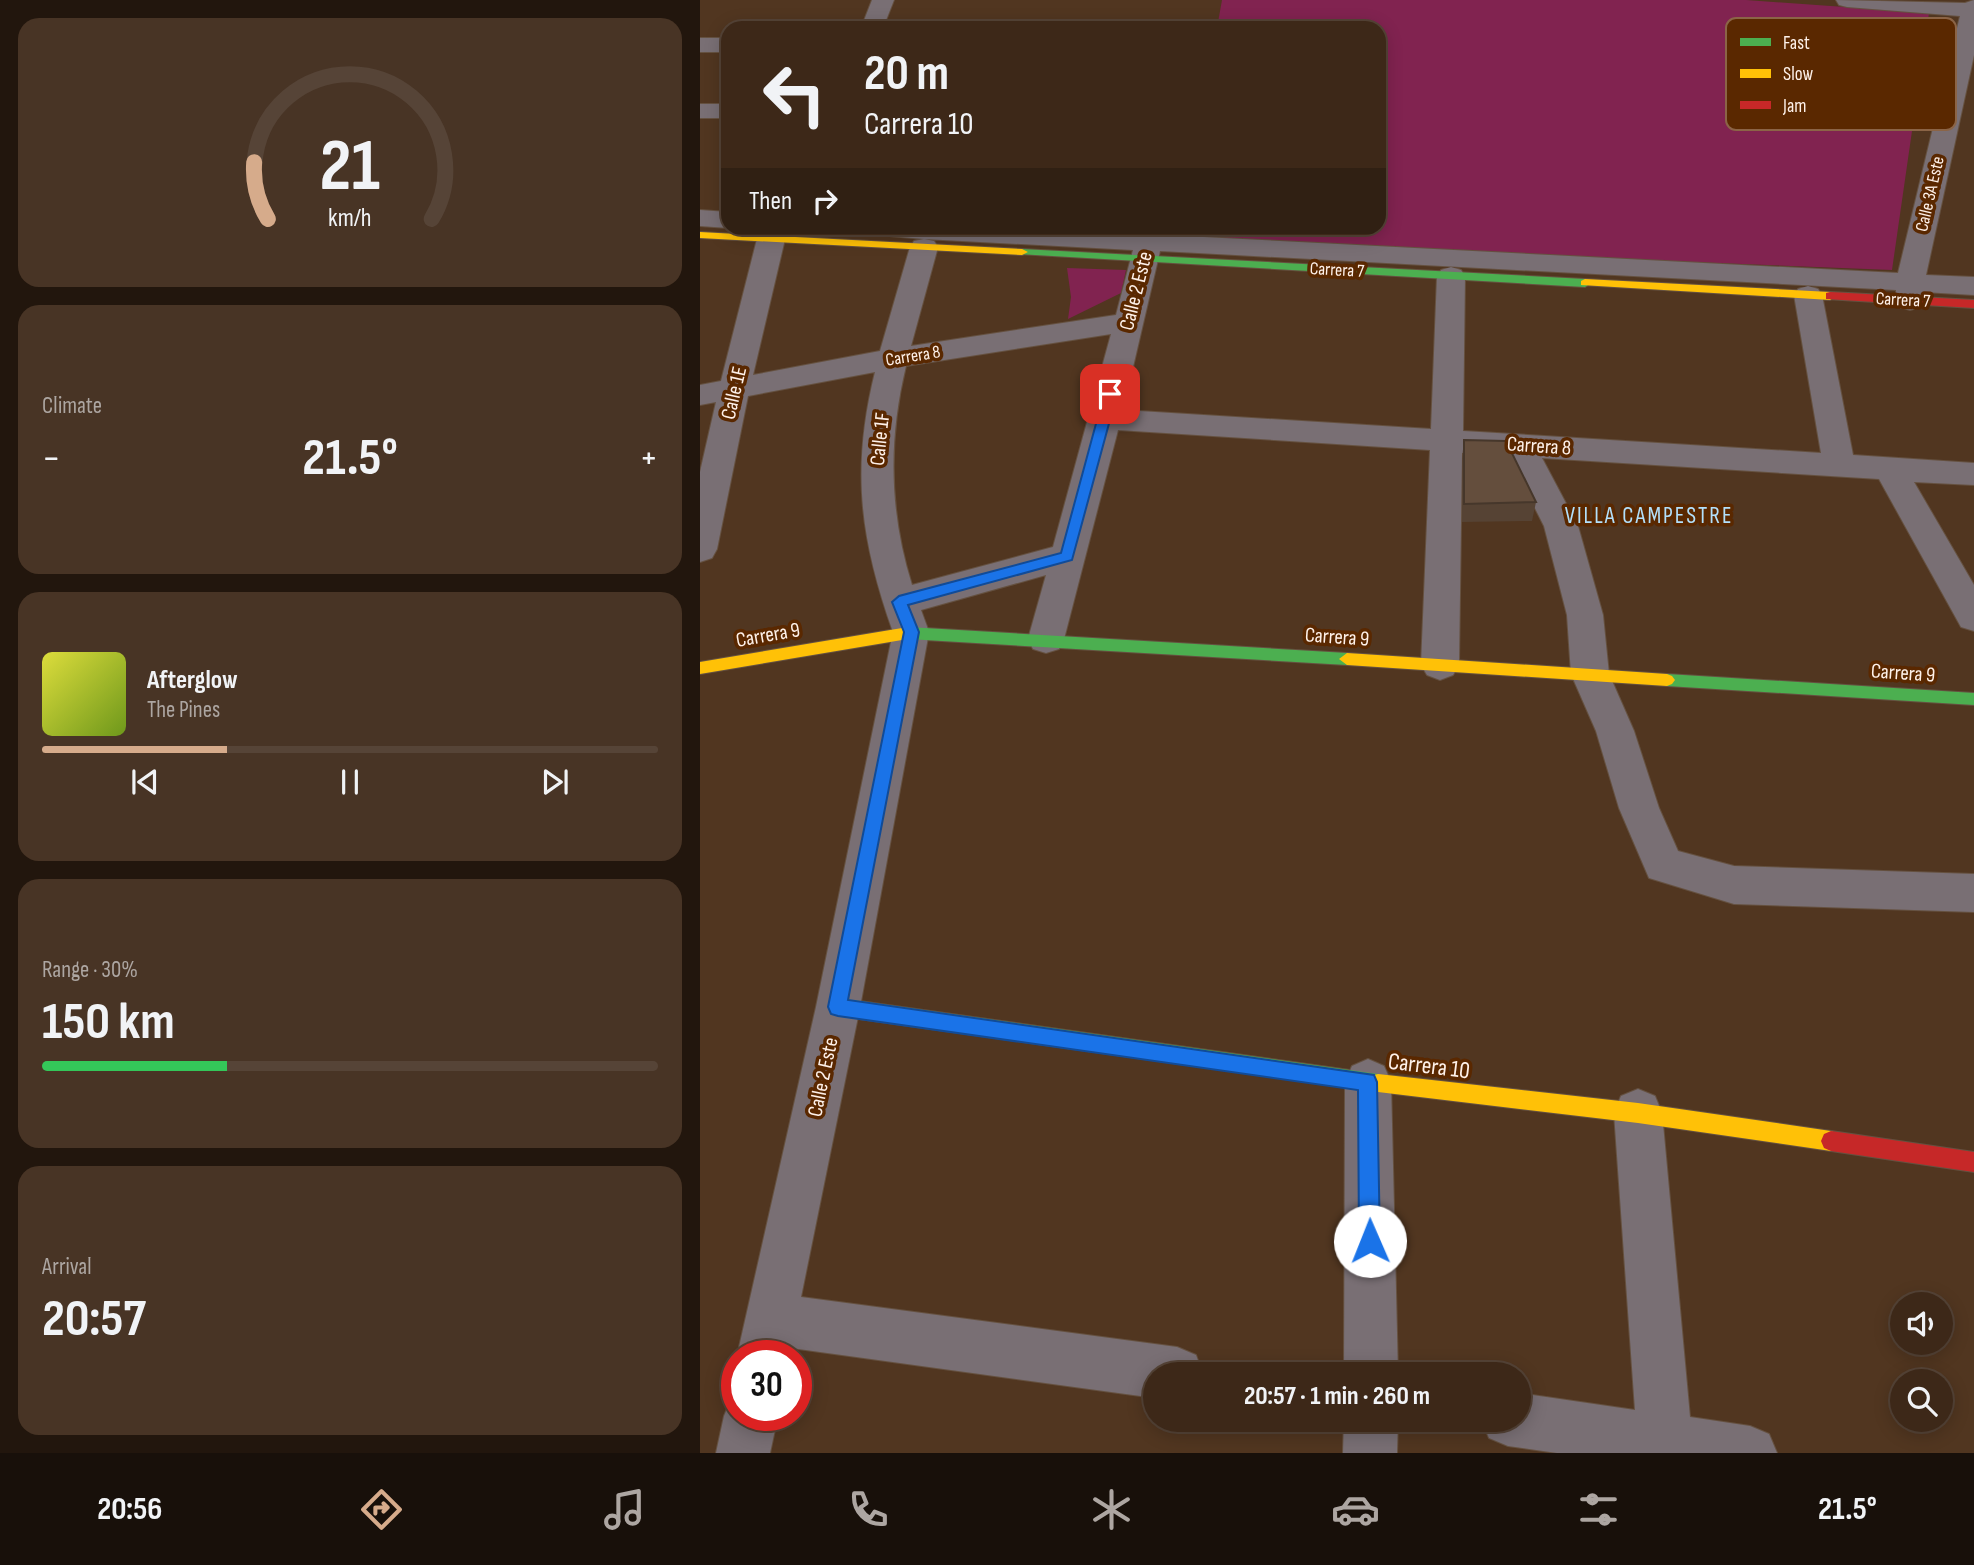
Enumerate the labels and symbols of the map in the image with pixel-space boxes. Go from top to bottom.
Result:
legend [1726,18,1956,130]
text: Fast [1783,32,1810,55]
text: Slow [1783,63,1813,86]
text: Jam [1782,95,1806,118]
street label: Calle 3A Este [1911,154,1949,234]
street label: Calle 2 Este [1114,249,1158,333]
street label: Carrera 7 [1309,258,1366,282]
street label: Carrera 7 [1875,288,1932,312]
street label: Carrera 8 [884,341,942,371]
street label: Calle 1E [716,364,752,422]
pin [1080,364,1140,424]
street label: Calle 1F [865,411,895,467]
street label: Carrera 8 [1506,431,1572,461]
district label: VILLA CAMPESTRE [1565,502,1733,530]
street label: Carrera 9 [734,617,802,653]
street label: Carrera 9 [1304,622,1370,652]
street label: Carrera 9 [1870,658,1936,688]
street label: Calle 2 Este [802,1035,844,1119]
street label: Carrera 10 [1386,1047,1472,1085]
position arrow [1333,1204,1407,1278]
speed limit sign: 30 [721,1340,812,1431]

